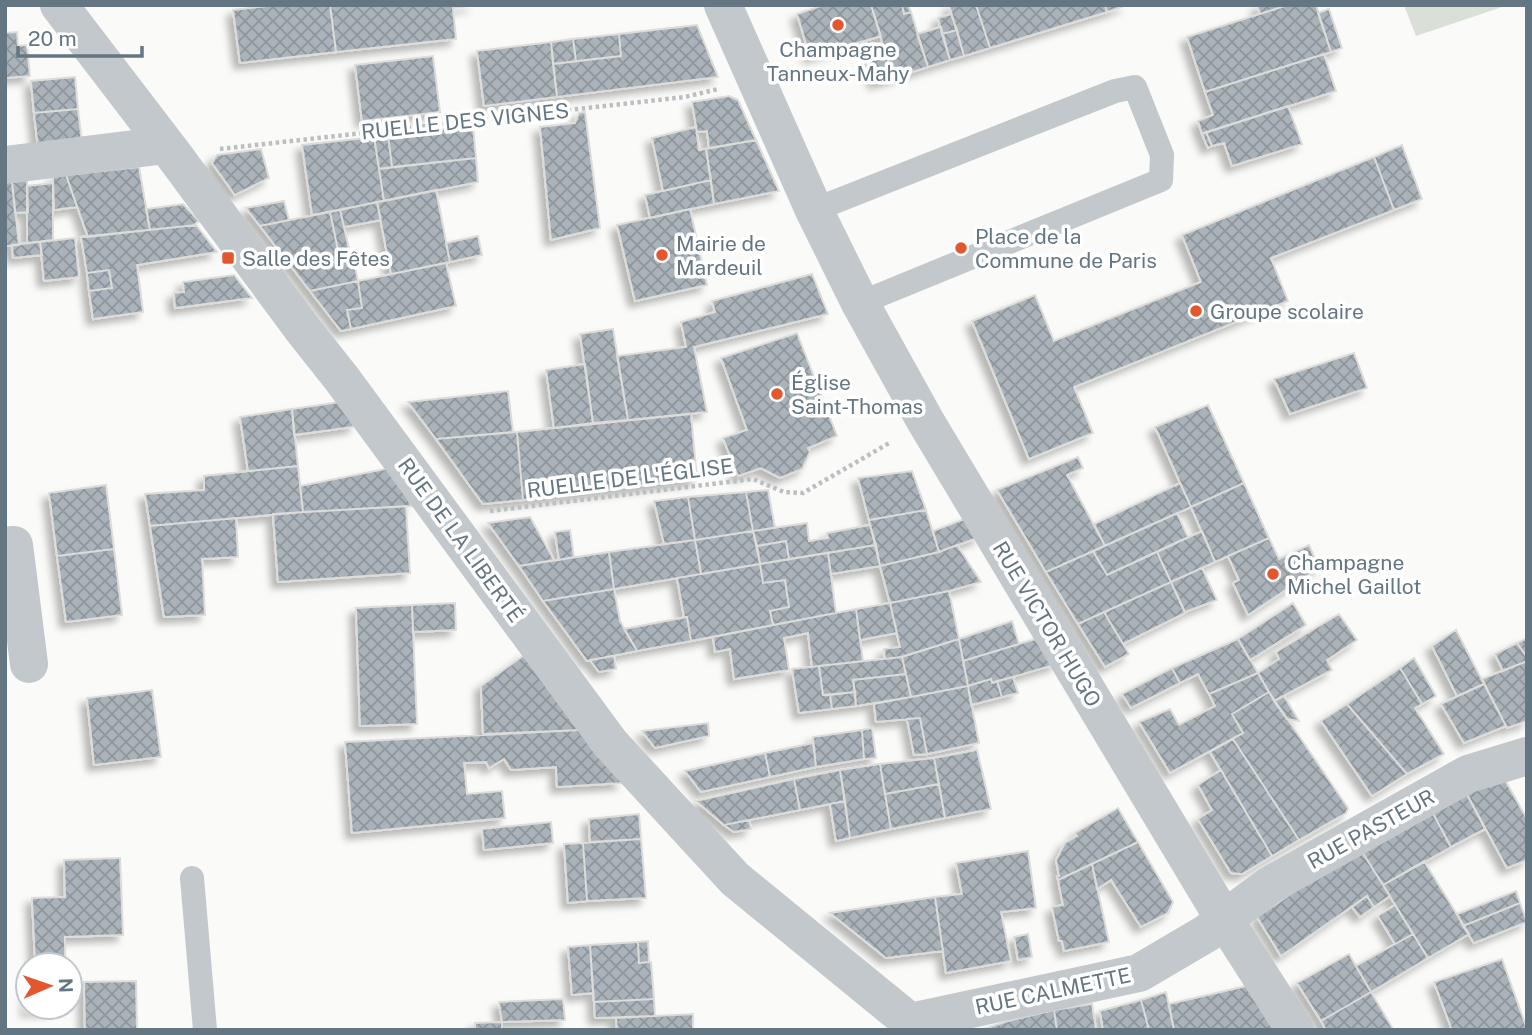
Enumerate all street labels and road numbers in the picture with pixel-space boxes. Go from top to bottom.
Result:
street label: RUELLE DES VIGNES [360,98,570,144]
street label: RUE DE LA LIBERTÉ [393,453,529,627]
street label: RUELLE DE L'ÉGLISE [525,453,735,503]
street label: RUE VICTOR HUGO [988,537,1106,711]
street label: RUE PASTEUR [1303,784,1439,874]
street label: RUE CALMETTE [973,962,1133,1020]

